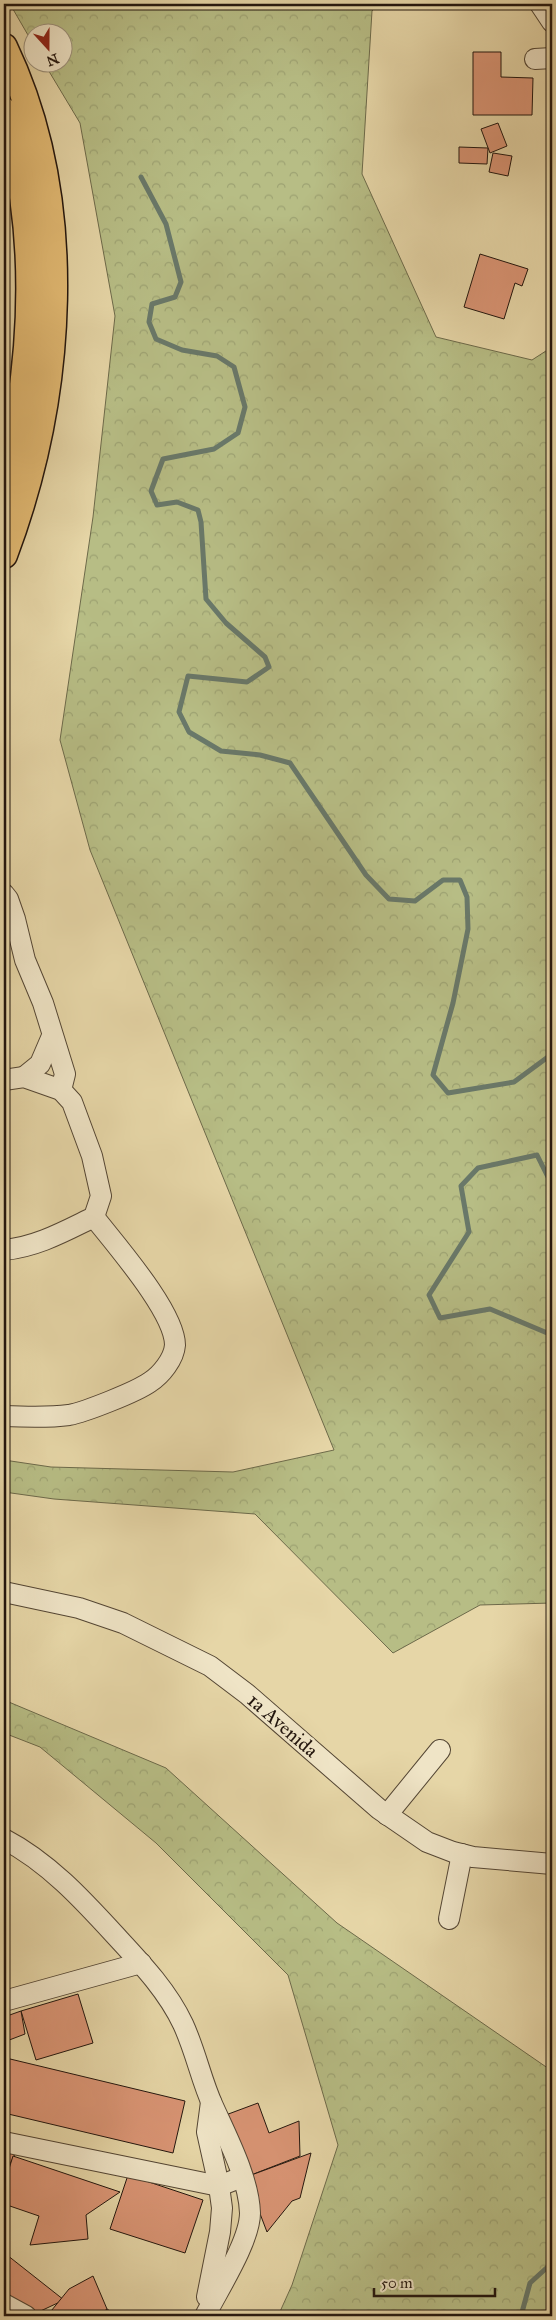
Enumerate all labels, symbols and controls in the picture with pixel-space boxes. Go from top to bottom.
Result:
north arrow [22,22,72,72]
text: N [44,50,61,70]
street label: 1a Avenida [243,1688,324,1763]
scale bar [374,2265,495,2297]
text: 50 m [381,2274,413,2292]

